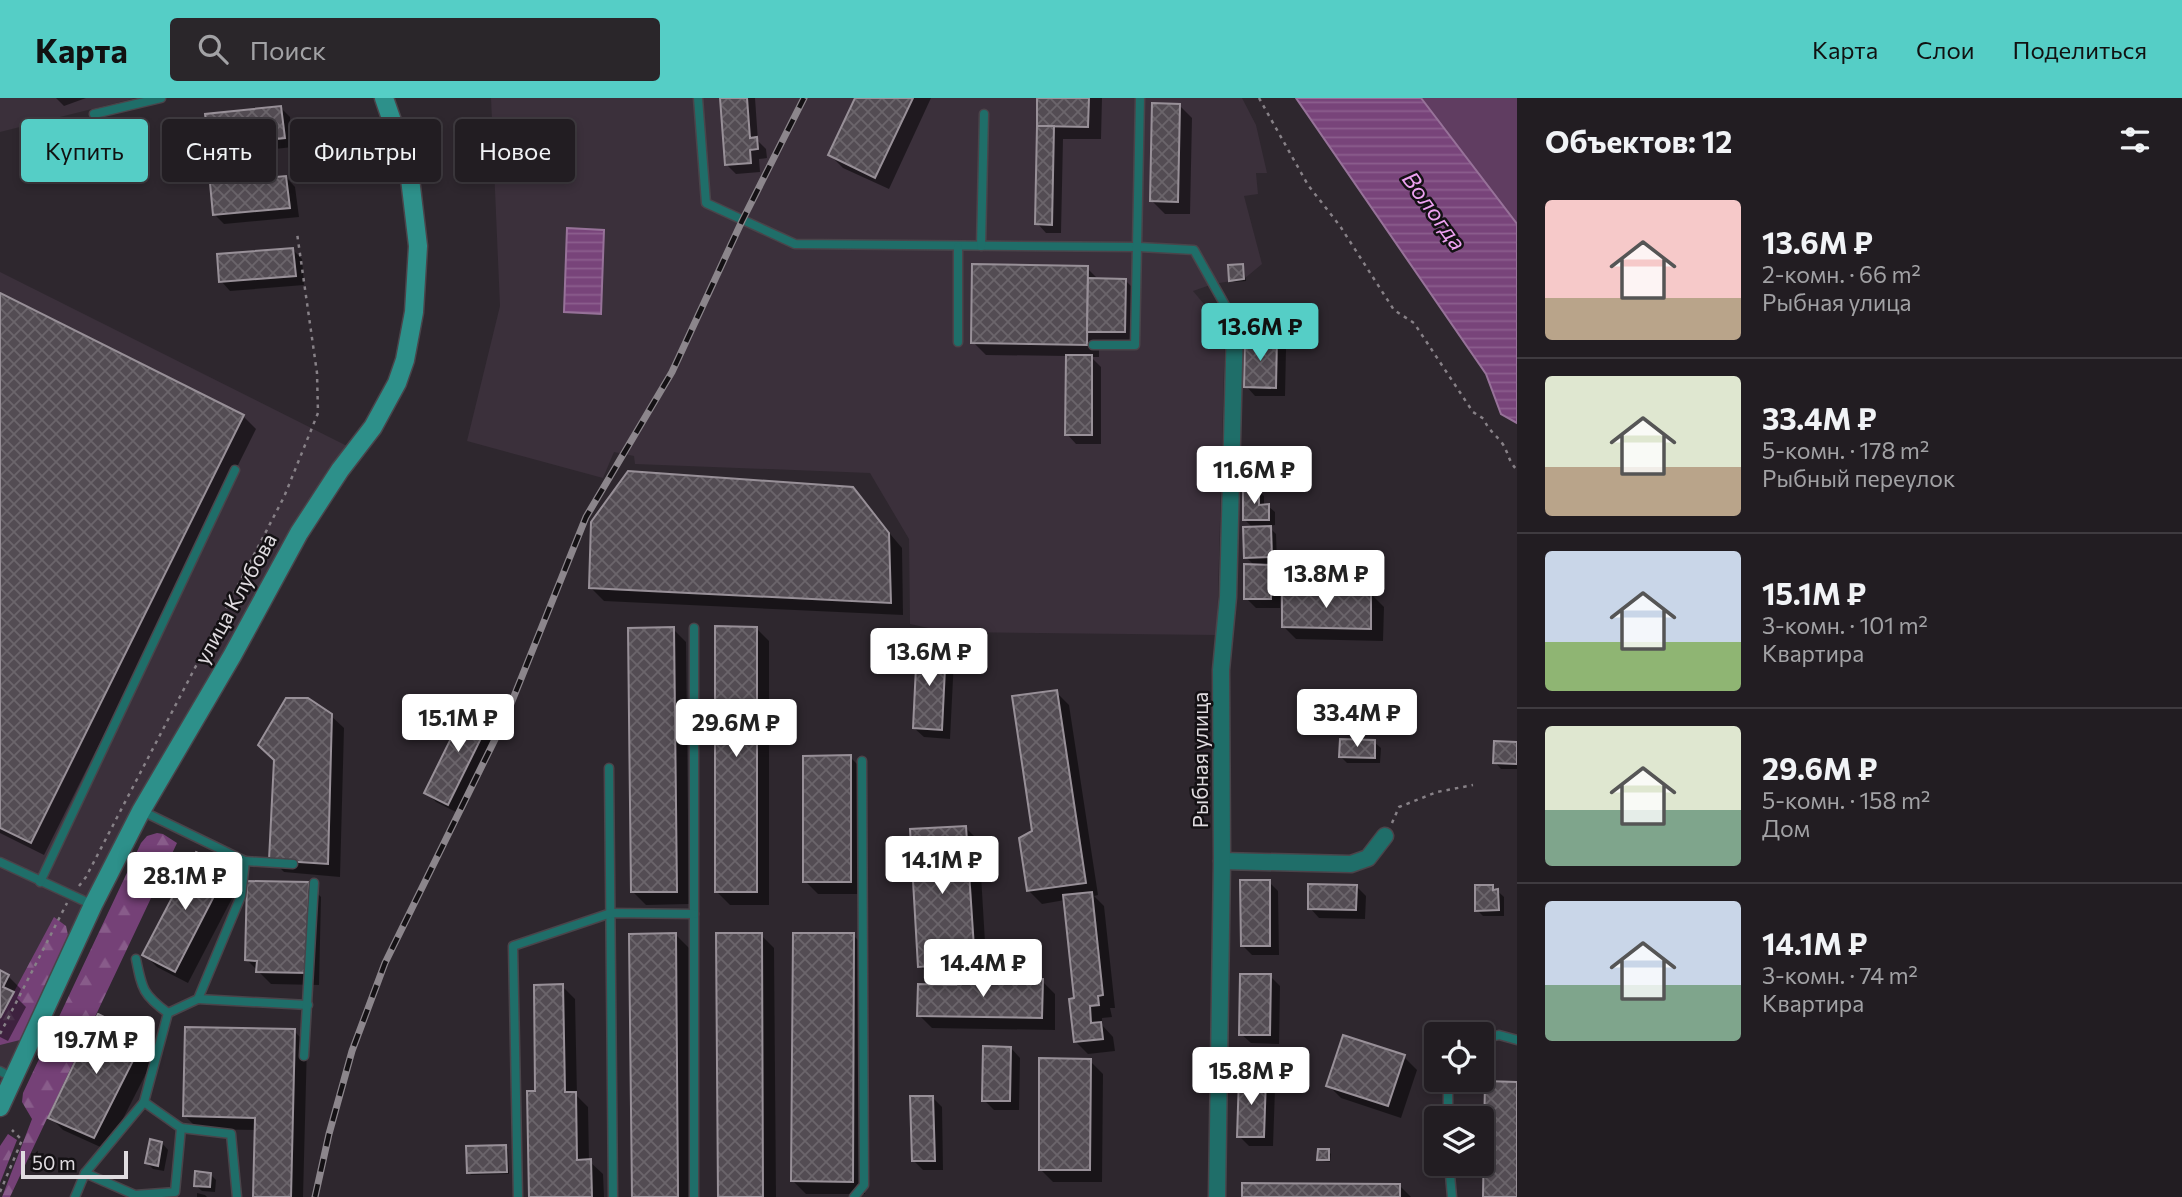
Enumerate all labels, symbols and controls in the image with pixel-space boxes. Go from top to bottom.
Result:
search box [170,18,660,81]
text: Карта [35,29,128,70]
icon: search [194,30,232,68]
text: Поиск [250,34,326,65]
text: Карта [1812,35,1878,64]
text: Слои [1916,35,1974,64]
text: Поделиться [2012,35,2147,64]
chip: Купить [21,119,148,182]
chip: Снять [162,119,276,182]
chip: Фильтры [290,119,441,182]
chip: Новое [455,119,575,182]
icon: filters [2116,121,2154,159]
text: Объектов: 12 [1545,122,1732,159]
water label: Вологда [1397,166,1473,255]
text: 13.6M ₽ [1762,223,1873,260]
icon: home [1601,228,1685,312]
text: 2-комн. · 66 m² [1762,260,1921,288]
text: Рыбная улица [1762,288,1911,316]
pin: 13.6M ₽ [1195,303,1325,363]
text: 13.6M ₽ [1217,312,1303,340]
text: 33.4M ₽ [1762,399,1877,436]
icon: home [1601,404,1685,488]
text: 5-комн. · 178 m² [1762,436,1929,464]
pin: 11.6M ₽ [1189,446,1319,506]
text: 11.6M ₽ [1213,455,1295,483]
text: Рыбный переулок [1762,464,1955,492]
street label: улица Клубова [188,528,281,668]
pin: 13.8M ₽ [1261,550,1391,610]
text: 13.8M ₽ [1283,559,1369,587]
text: 15.1M ₽ [1762,574,1866,611]
icon: home [1601,579,1685,663]
text: 3-комн. · 101 m² [1762,611,1928,639]
pin: 13.6M ₽ [864,628,994,688]
text: 13.6M ₽ [886,637,972,665]
text: Квартира [1762,639,1864,667]
pin: 33.4M ₽ [1292,690,1422,749]
street label: Рыбная улица [1187,692,1212,828]
pin: 15.1M ₽ [393,694,523,754]
text: 33.4M ₽ [1313,698,1401,726]
pin: 29.6M ₽ [671,700,801,759]
text: 15.1M ₽ [418,703,498,731]
text: 29.6M ₽ [692,708,780,736]
text: 29.6M ₽ [1762,749,1877,786]
icon: home [1601,754,1685,838]
text: 5-комн. · 158 m² [1762,786,1930,814]
text: Дом [1762,814,1810,842]
pin: 14.1M ₽ [877,836,1007,896]
text: 14.1M ₽ [902,845,982,873]
pin: 28.1M ₽ [120,852,250,912]
text: 28.1M ₽ [143,861,227,889]
text: 14.1M ₽ [1762,924,1868,961]
icon: home [1601,929,1685,1013]
pin: 14.4M ₽ [918,940,1048,999]
text: 14.4M ₽ [940,948,1026,976]
text: 3-комн. · 74 m² [1762,961,1918,989]
text: Квартира [1762,989,1864,1017]
pin: 19.7M ₽ [31,1016,161,1076]
map controls [1424,1022,1494,1176]
button: locate [1424,1022,1494,1092]
text: 19.7M ₽ [54,1025,138,1053]
pin: 15.8M ₽ [1186,1048,1316,1107]
text: 15.8M ₽ [1208,1056,1294,1084]
button: layers [1424,1106,1494,1176]
scale bar [21,1148,128,1180]
text: 50 m [32,1151,76,1174]

